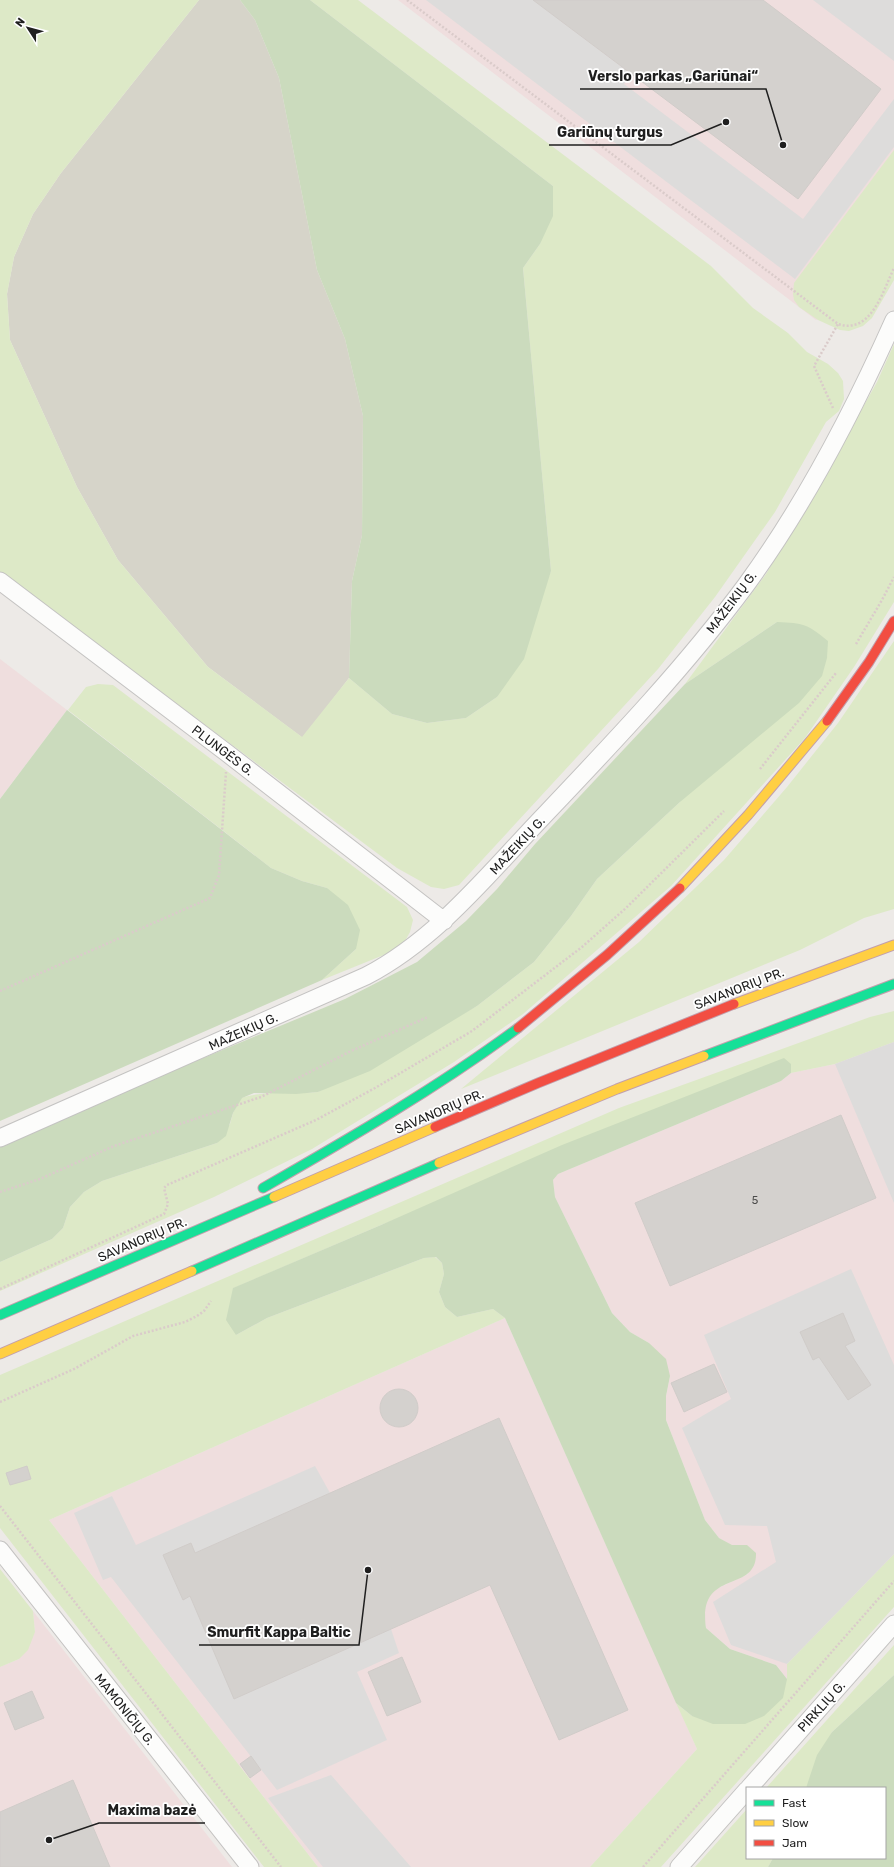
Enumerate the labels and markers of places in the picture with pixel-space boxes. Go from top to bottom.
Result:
callout: Verslo parkas „Gariūnai“ [580,63,766,89]
callout: Gariūnų turgus [549,119,671,145]
callout: Smurfit Kappa Baltic [199,1619,359,1645]
callout: Maxima bazė [99,1797,205,1823]

